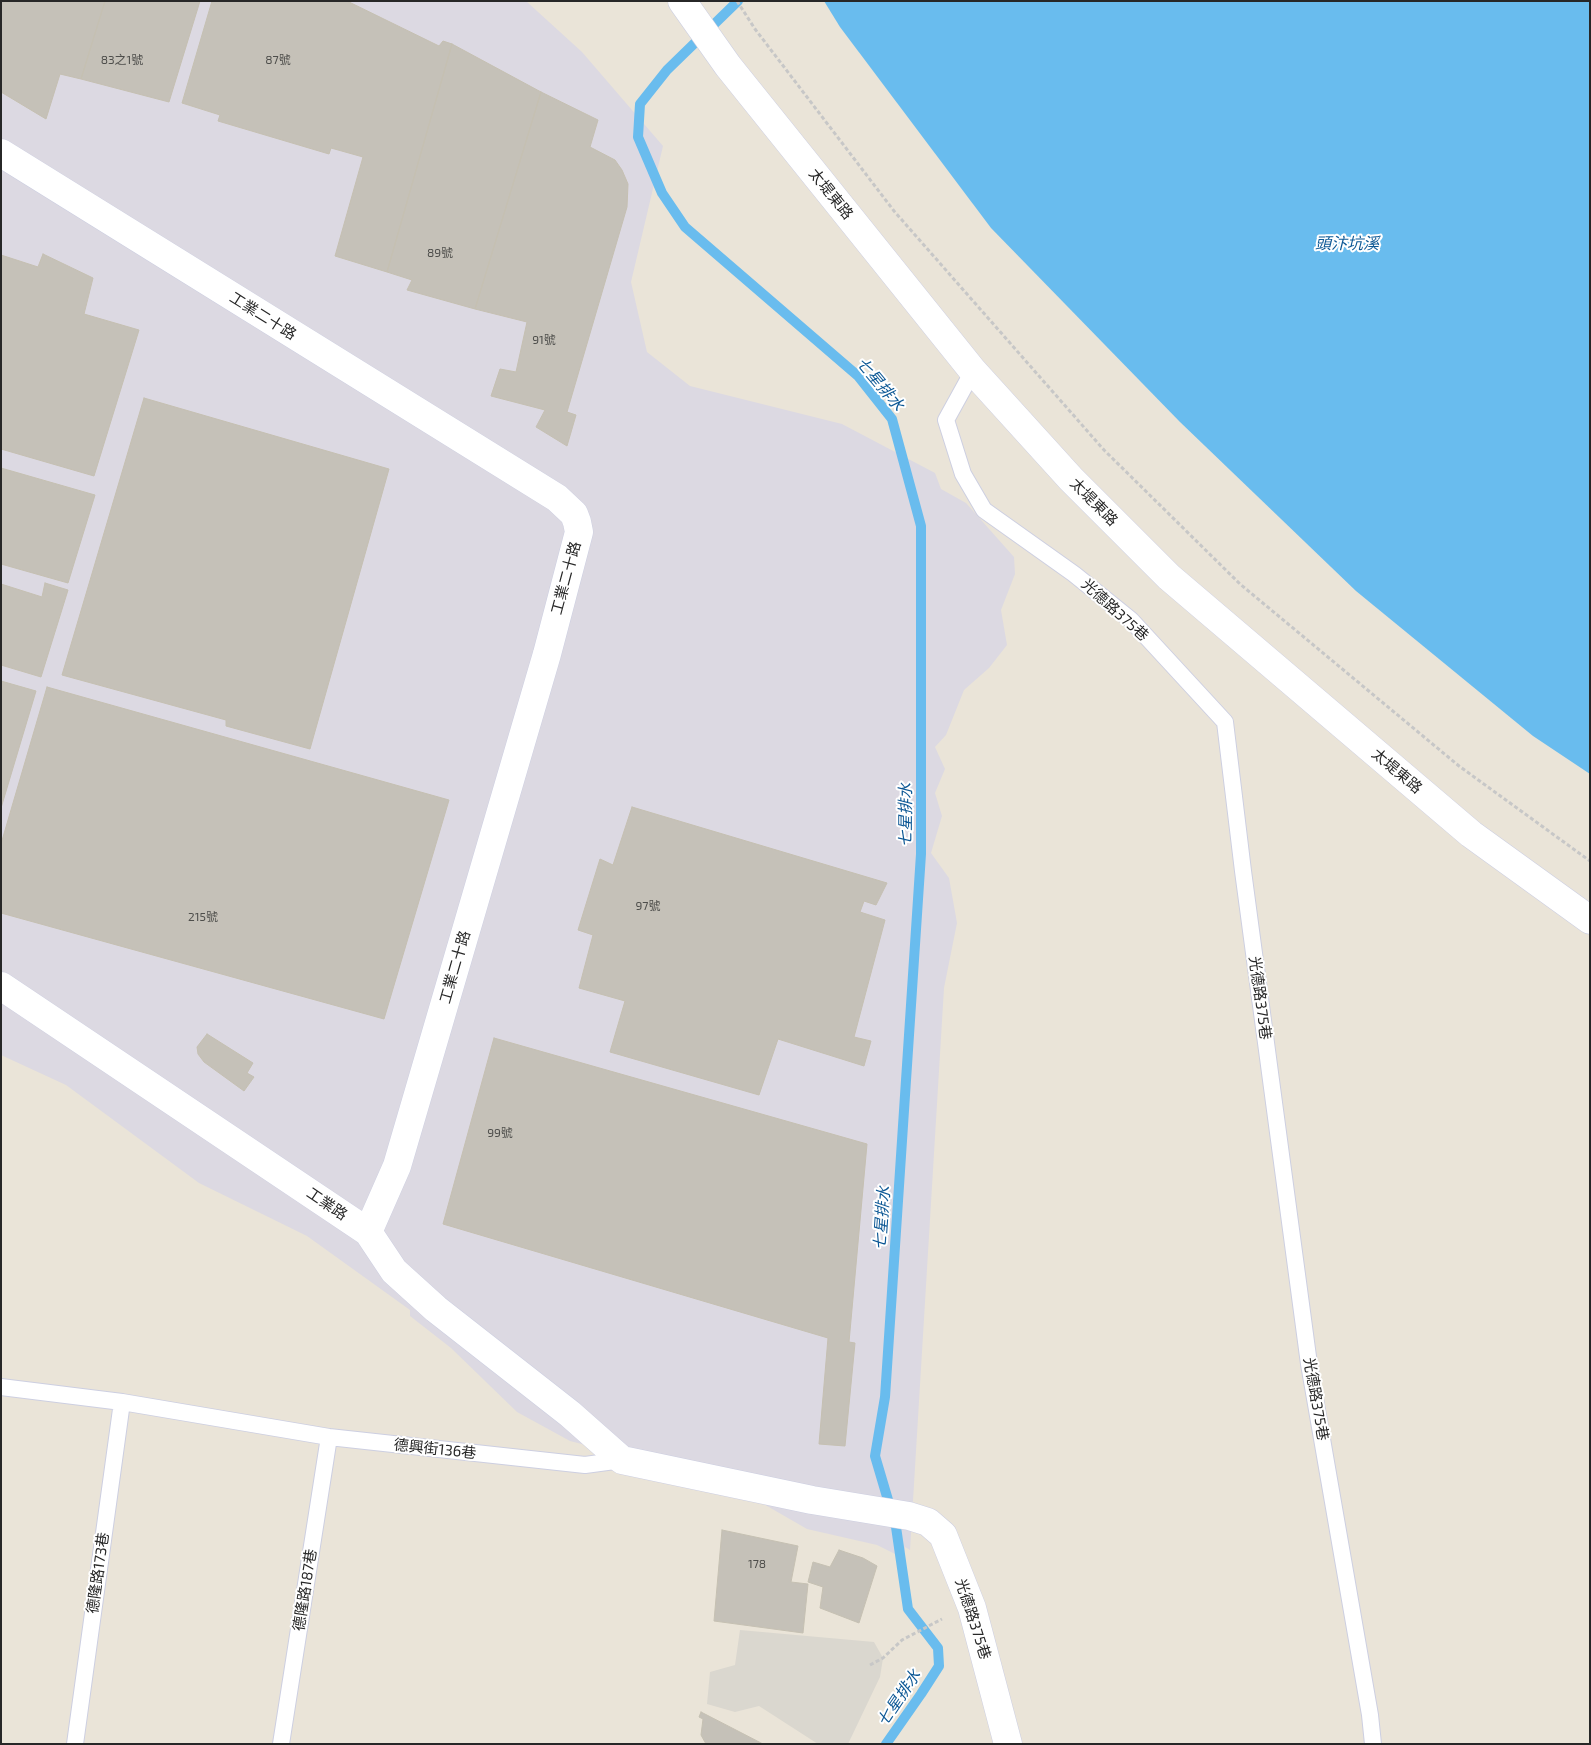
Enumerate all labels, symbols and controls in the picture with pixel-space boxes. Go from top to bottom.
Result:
house number: 83之1號 [101,53,143,67]
house number: 87號 [265,53,291,67]
street label: 太堤東路 [805,165,857,223]
water label: 頭汴坑溪 [1315,234,1379,254]
house number: 89號 [427,246,453,260]
street label: 工業二十路 [226,288,300,344]
house number: 91號 [532,333,556,347]
water label: 七星排水 [852,353,908,415]
street label: 太堤東路 [1066,474,1122,530]
street label: 工業二十路 [548,539,584,617]
street label: 光德路375巷 [1078,575,1152,645]
street label: 太堤東路 [1368,745,1426,797]
water label: 七星排水 [896,783,916,847]
house number: 97號 [635,899,661,913]
house number: 215號 [188,910,218,924]
street label: 工業二十路 [436,928,474,1006]
street label: 光德路375巷 [1245,955,1275,1041]
house number: 99號 [487,1126,513,1140]
street label: 工業路 [303,1184,351,1224]
water label: 七星排水 [870,1185,894,1251]
street label: 光德路375巷 [1300,1356,1332,1442]
street label: 德興街136巷 [393,1436,477,1462]
street label: 德隆路173巷 [83,1531,113,1615]
street label: 德隆路187巷 [290,1548,320,1632]
house number: 178 [748,1557,766,1571]
street label: 光德路375巷 [951,1576,995,1662]
water label: 七星排水 [873,1666,925,1730]

